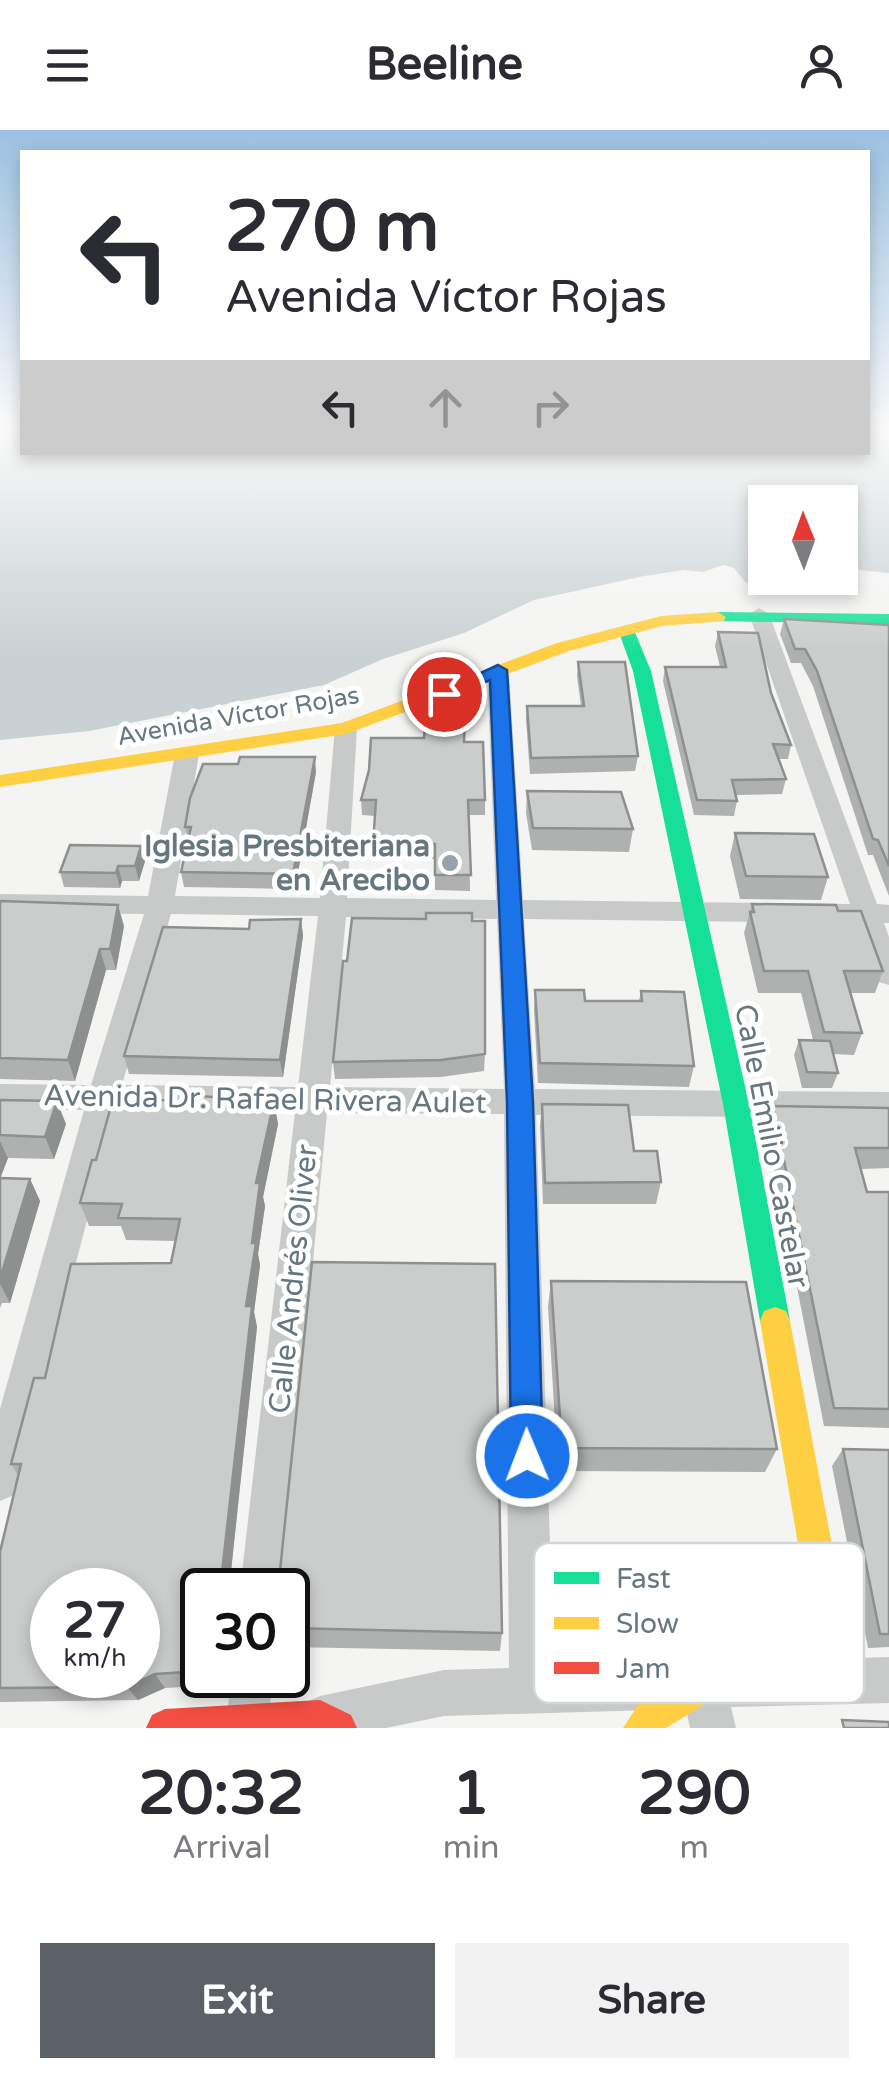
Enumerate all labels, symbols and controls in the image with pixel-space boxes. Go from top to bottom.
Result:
icon: menu [40,38,95,93]
text: Beeline [366,38,523,92]
icon: person [794,38,849,93]
text: 270 m [225,186,439,270]
icon: left [60,190,190,320]
text: Avenida Víctor Rojas [225,271,667,325]
icon: left [313,380,368,435]
icon: ahead [418,380,473,435]
icon: right [523,380,578,435]
north arrow [748,485,858,595]
map controls [748,485,858,595]
pin [402,652,487,737]
icon: arrive [417,667,472,722]
street label: Avenida Víctor Rojas [115,680,362,752]
place label: Iglesia Presbiteriana en Arecibo [144,828,430,899]
marker: Iglesia Presbiteriana en Arecibo [439,852,461,874]
street label: Calle Emilio Castelar [726,1001,817,1292]
street label: Avenida Dr. Rafael Rivera Aulet [43,1077,487,1122]
street label: Calle Andrés Oliver [261,1142,326,1415]
position arrow [475,1404,579,1508]
legend [534,1543,864,1703]
text: Fast [616,1562,671,1596]
speed limit sign: 30 [180,1568,310,1698]
text: 27 [64,1591,126,1651]
text: Slow [616,1607,679,1641]
text: km/h [64,1643,126,1673]
text: Jam [616,1652,671,1686]
text: 20:32 [138,1758,305,1830]
text: 1 [452,1758,490,1830]
text: 290 [638,1758,751,1830]
text: Arrival [172,1829,271,1867]
text: min [443,1829,500,1867]
text: m [680,1829,709,1867]
button: Exit [40,1943,435,2058]
button: Share [455,1943,849,2058]

